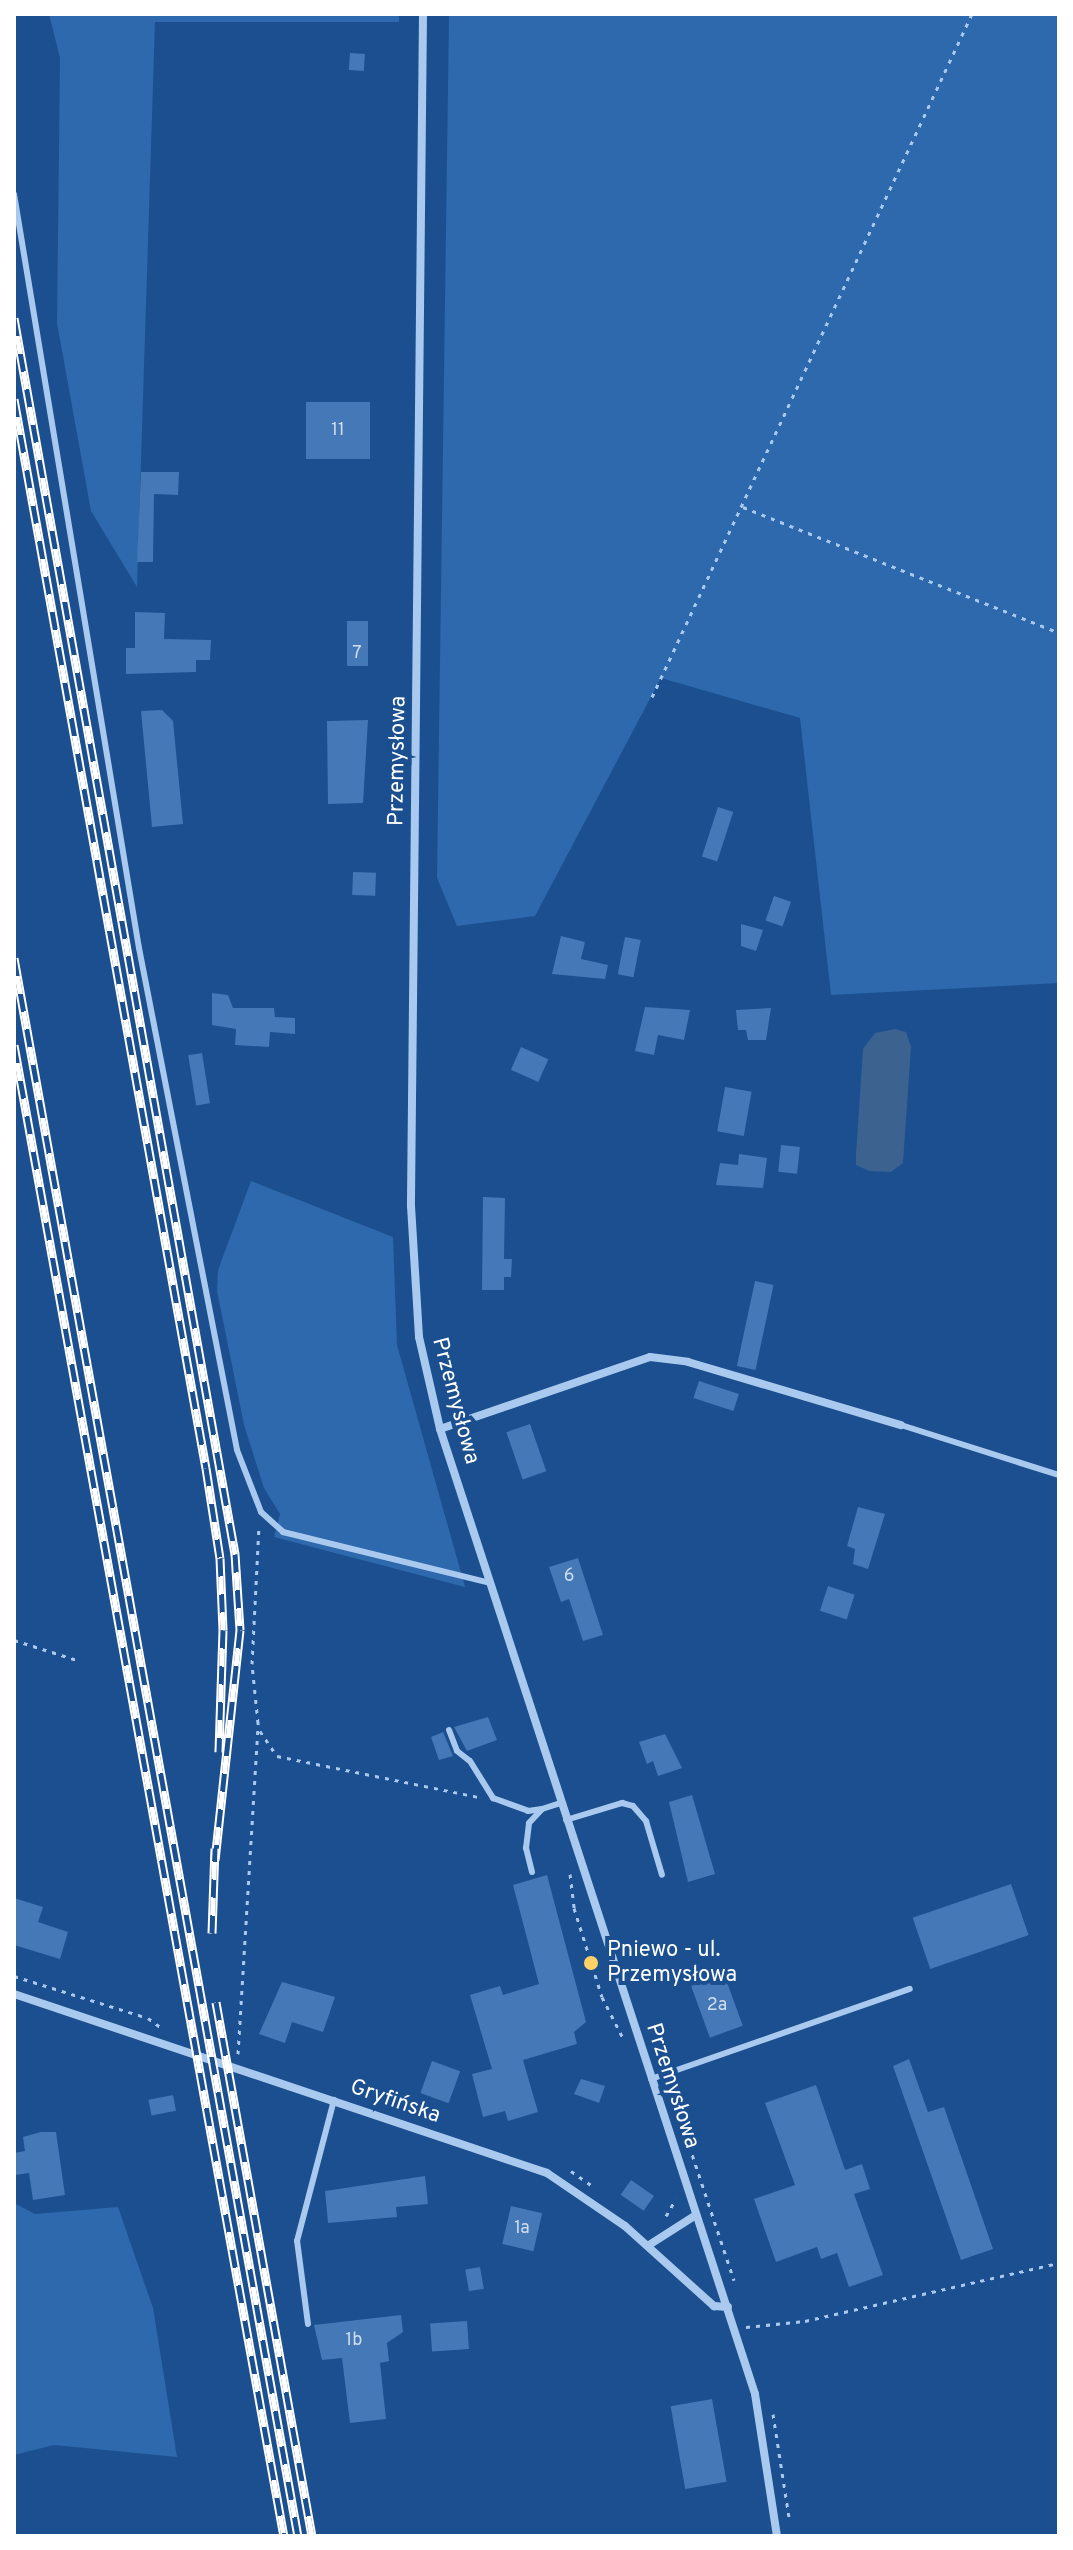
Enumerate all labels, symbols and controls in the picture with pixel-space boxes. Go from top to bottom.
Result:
house number: 11 [331,420,345,442]
house number: 7 [352,643,362,665]
street label: Przemysłowa [384,696,412,826]
street label: Przemysłowa [425,1335,485,1467]
house number: 6 [564,1566,574,1588]
place label: Pniewo - ul. Przemysłowa [607,1937,737,1988]
marker: Pniewo - ul. Przemysłowa [582,1954,600,1972]
house number: 2a [707,1995,727,2017]
street label: Przemysłowa [639,2020,705,2152]
street label: Gryfińska [346,2074,444,2130]
house number: 1a [514,2218,530,2240]
house number: 1b [346,2330,362,2352]

